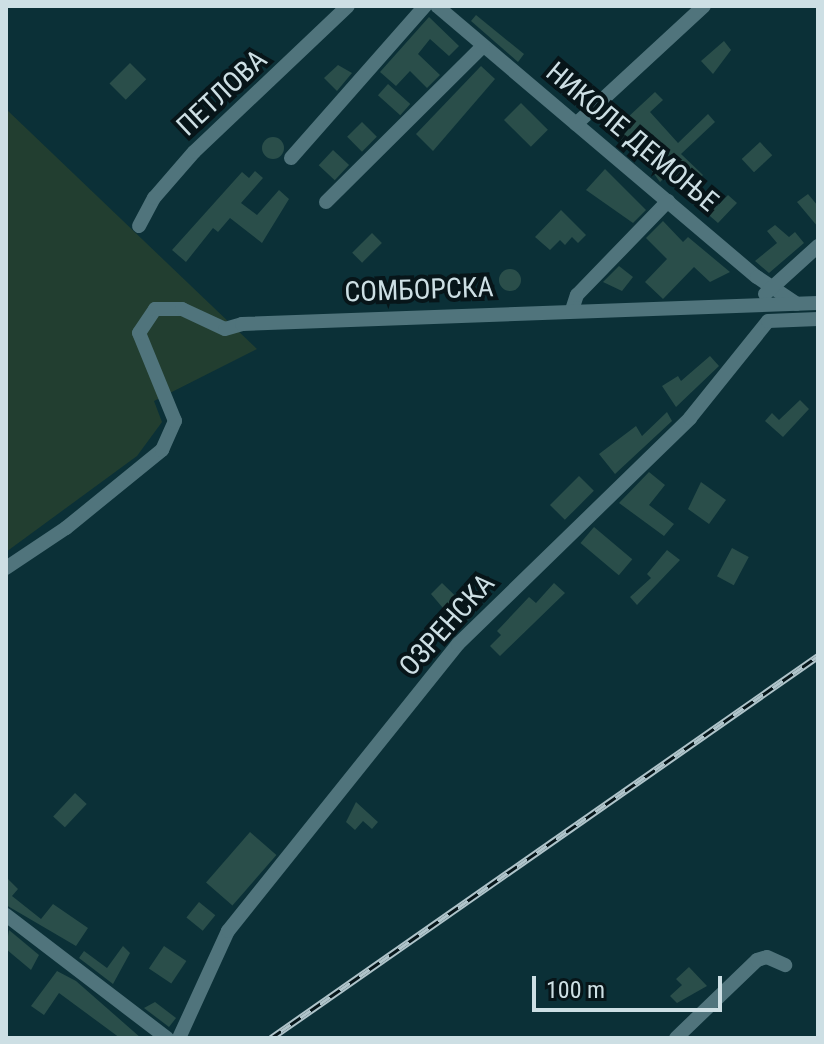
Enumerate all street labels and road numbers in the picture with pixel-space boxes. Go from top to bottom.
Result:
street label: ПЕТЛОВА [170,43,274,143]
street label: НИКОЛЕ ДЕМОЊЕ [539,55,725,219]
street label: СОМБОРСКА [344,271,494,309]
street label: ОЗРЕНСКА [392,567,502,683]

